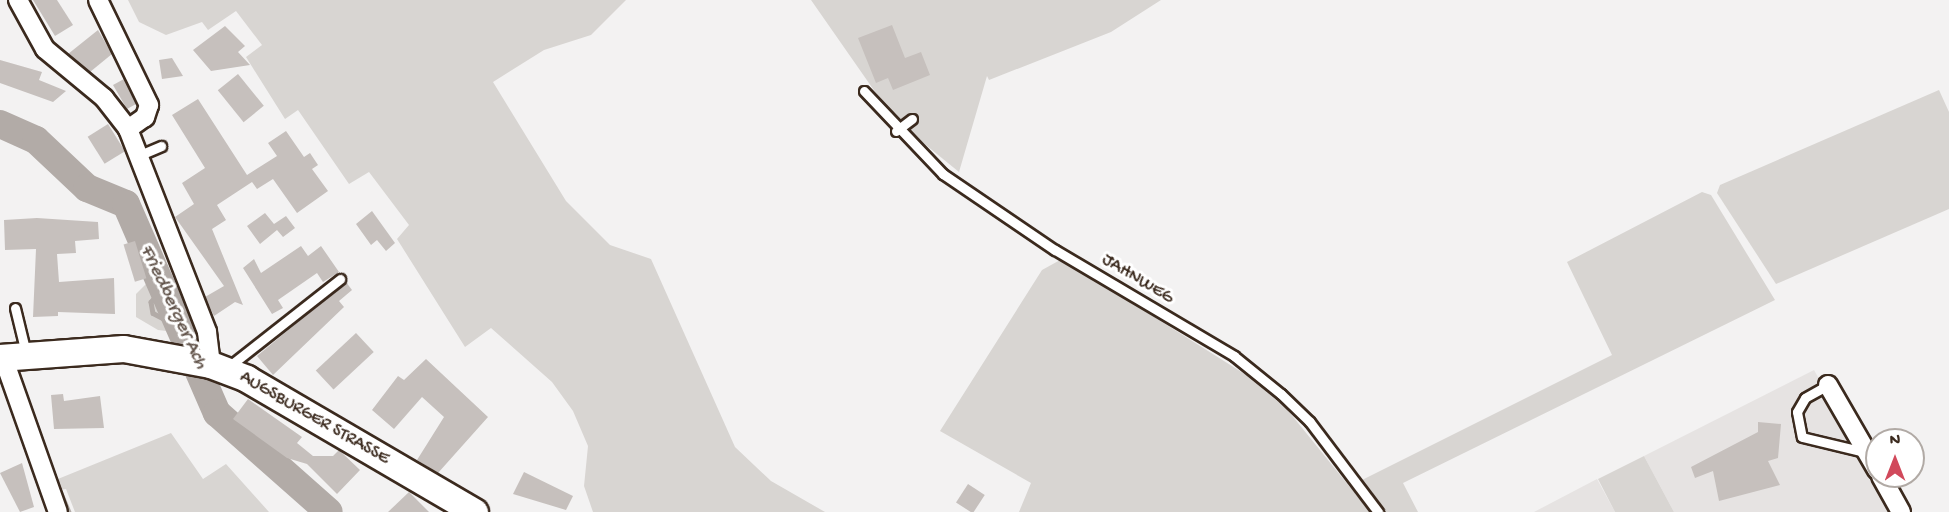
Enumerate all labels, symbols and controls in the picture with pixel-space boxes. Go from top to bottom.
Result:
water label: Friedberger Ach [134,241,212,373]
street label: JAHNWEG [1097,250,1177,310]
street label: AUGSBURGER STRASSE [235,367,393,471]
north arrow [1865,428,1925,488]
text: N [1890,432,1900,451]

